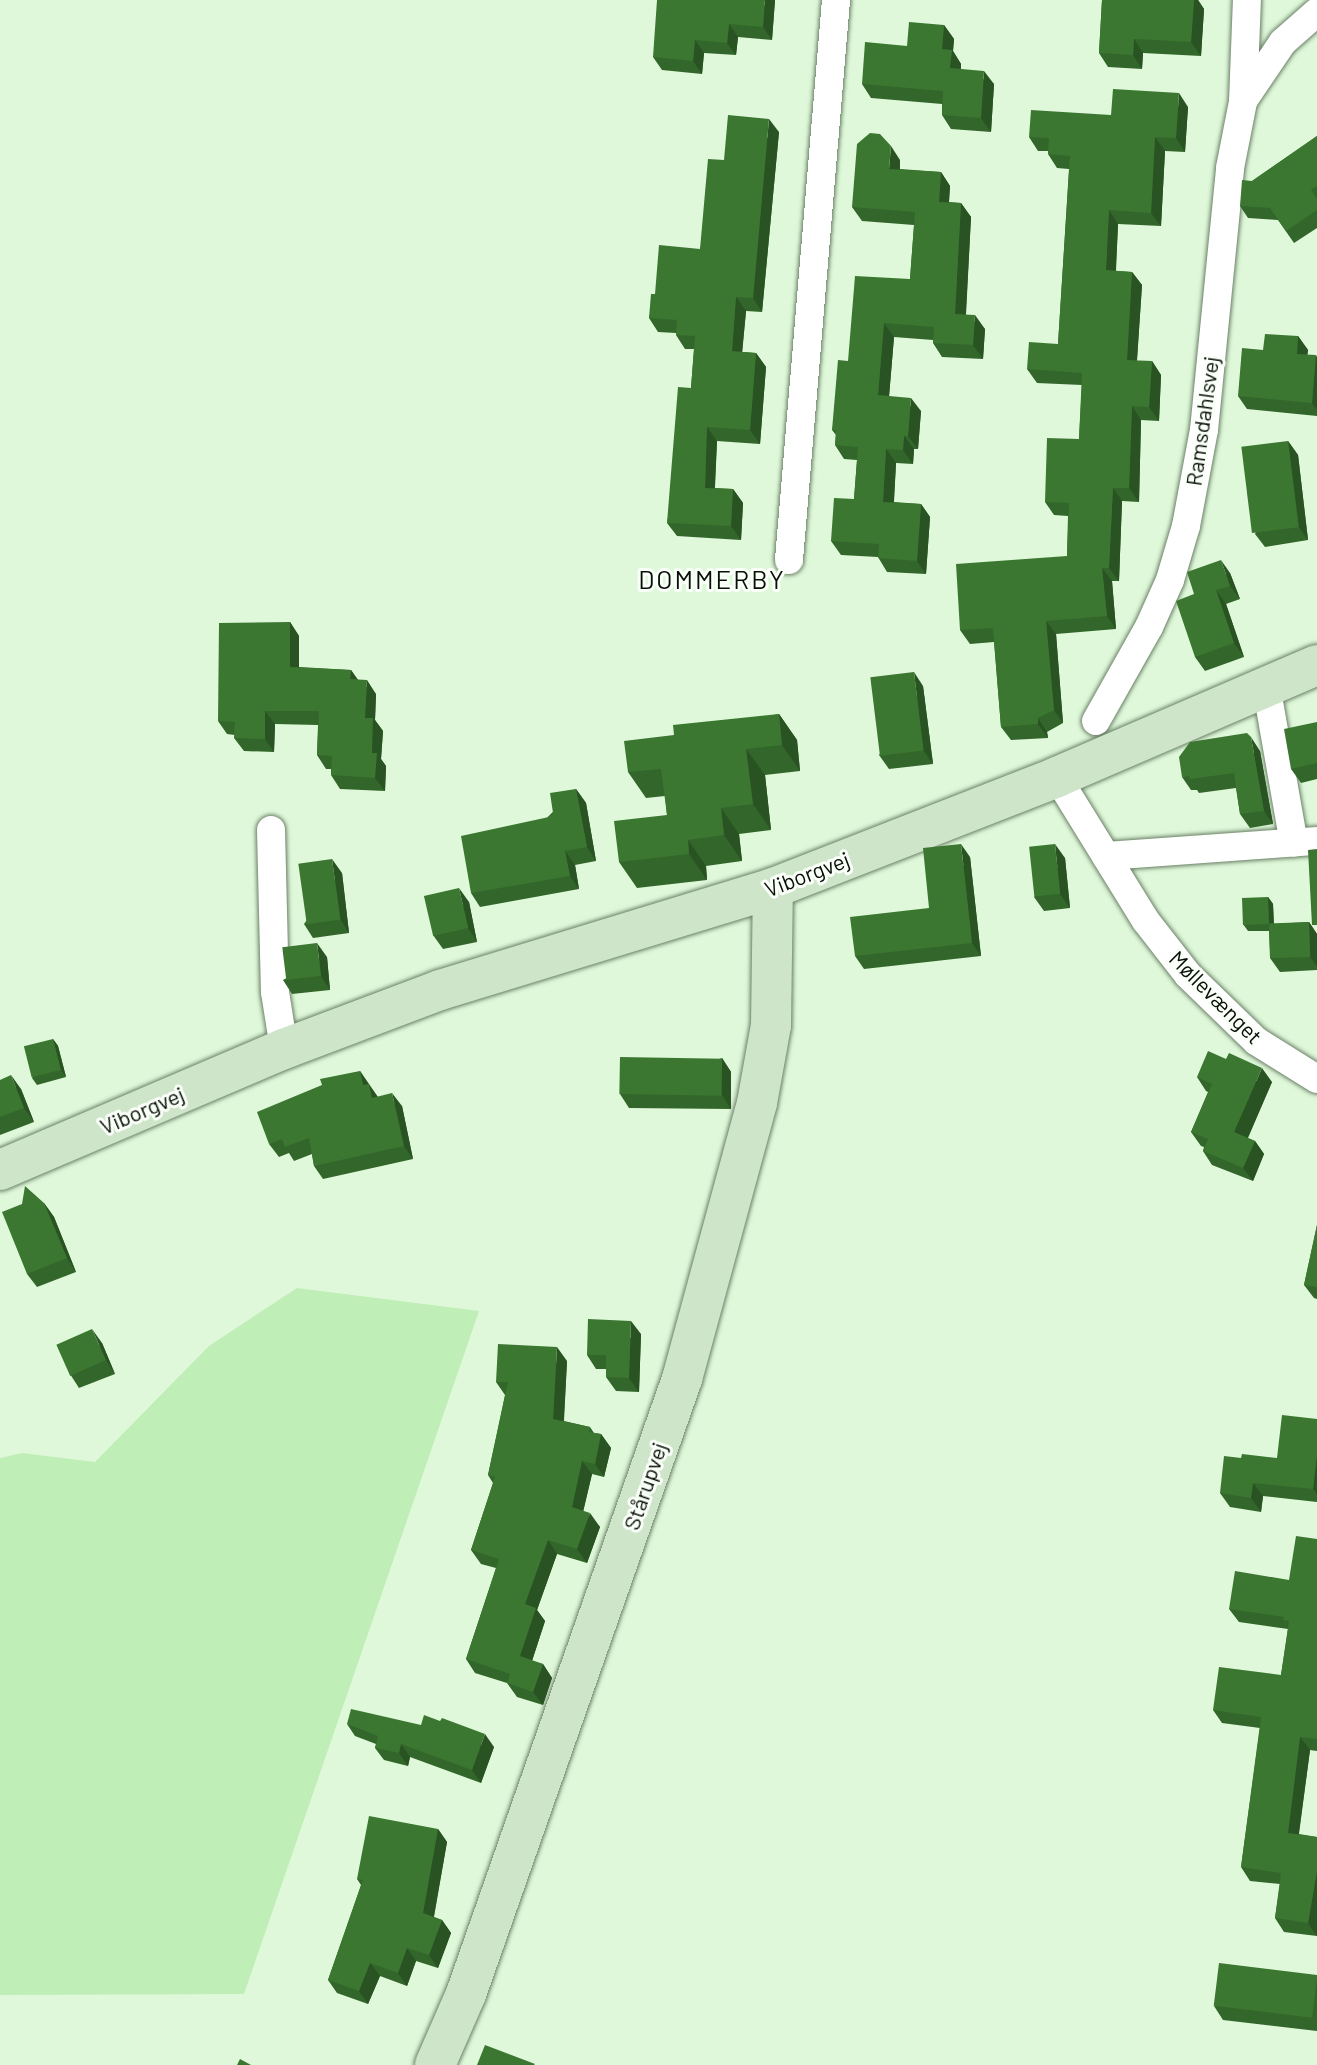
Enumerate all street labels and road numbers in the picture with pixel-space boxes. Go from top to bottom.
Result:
street label: Ramsdahlsvej [1180,354,1224,488]
street label: Viborgvej [761,846,853,902]
street label: Møllevænget [1164,945,1268,1049]
street label: Viborgvej [96,1080,188,1140]
street label: Stårupvej [618,1439,672,1533]

